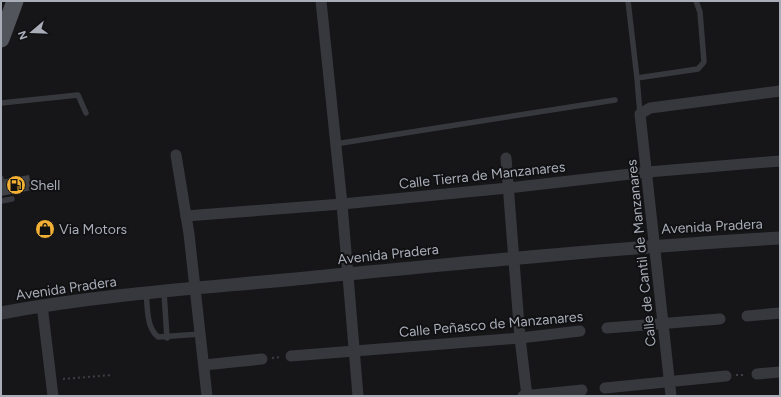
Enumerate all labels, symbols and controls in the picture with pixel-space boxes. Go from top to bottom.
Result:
north arrow [12,12,52,52]
text: N [15,29,31,41]
street label: Calle Tierra de Manzanares [398,158,566,193]
street label: Calle de Cantil de Manzanares [623,159,660,347]
fuel station icon: Shell [5,174,27,196]
place label: Shell [30,177,60,194]
street label: Avenida Pradera [661,215,763,238]
shop icon: Via Motors [34,218,56,240]
place label: Via Motors [59,221,127,238]
street label: Avenida Pradera [337,241,439,268]
street label: Avenida Pradera [15,273,118,304]
street label: Calle Peñasco de Manzanares [398,308,584,341]

